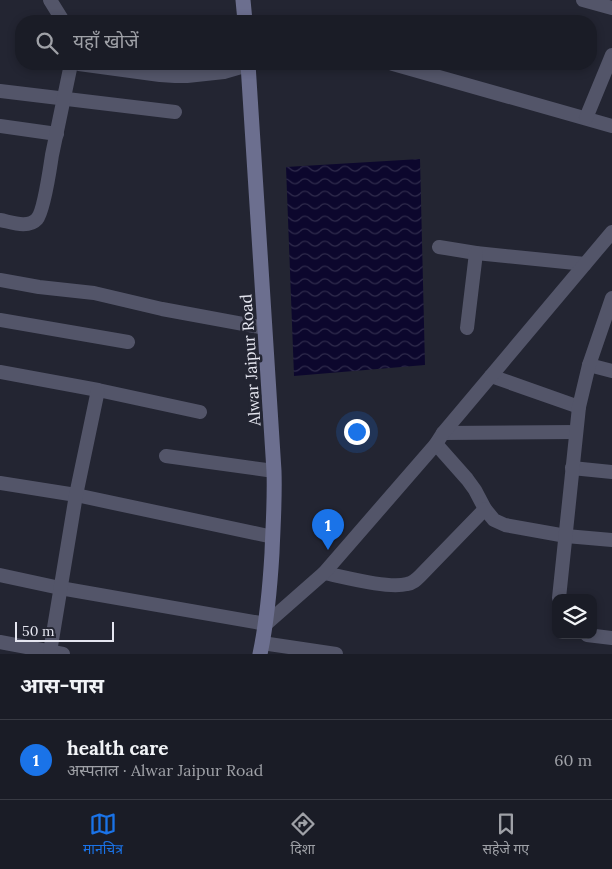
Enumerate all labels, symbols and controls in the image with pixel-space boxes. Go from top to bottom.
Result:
search box [15,15,597,70]
icon: search [33,29,61,57]
text: यहाँ खोजें [73,29,139,53]
street label: Alwar Jaipur Road [235,293,265,428]
your location [344,419,370,445]
pin: 1 [312,509,344,550]
map controls [552,594,597,639]
button: layers [552,594,597,639]
scale bar [15,619,114,642]
text: 50 m [22,622,55,640]
text: आस-पास [20,672,104,699]
text: health care [67,736,168,760]
text: 1 [33,750,39,770]
text: 60 m [554,750,592,770]
text: अस्पताल · Alwar Jaipur Road [67,760,263,780]
tab: मानचित्र [83,810,123,860]
tab: दिशा [289,810,317,860]
tab: सहेजे गए [483,810,529,860]

